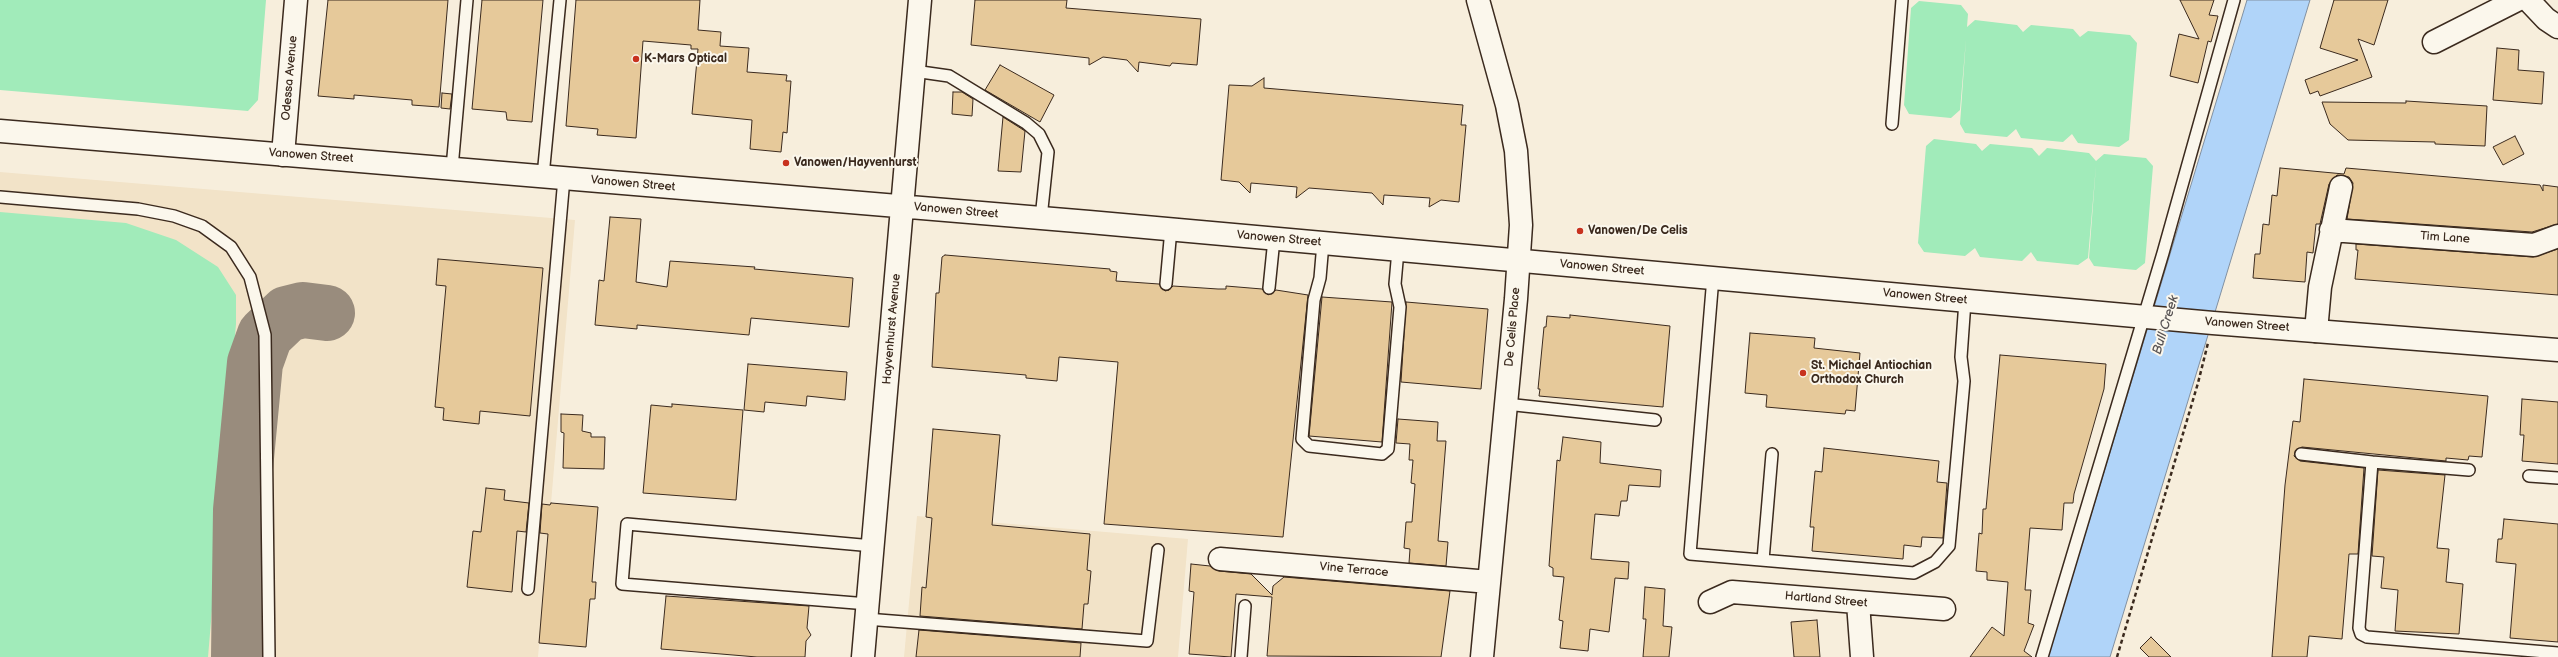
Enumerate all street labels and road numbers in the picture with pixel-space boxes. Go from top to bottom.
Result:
street label: Odessa Avenue [279,35,301,121]
street label: Vanowen Street [268,146,354,166]
street label: Vanowen Street [590,173,676,195]
street label: Vanowen Street [913,200,999,222]
street label: Vanowen Street [1236,228,1322,250]
street label: Tim Lane [2420,229,2470,247]
street label: Vanowen Street [1559,257,1645,279]
street label: Hayvenhurst Avenue [880,273,904,385]
street label: Vanowen Street [1882,286,1968,308]
street label: De Celis Place [1502,287,1524,367]
street label: Vanowen Street [2204,315,2290,335]
street label: Vine Terrace [1319,560,1389,580]
street label: Hartland Street [1784,589,1868,611]

